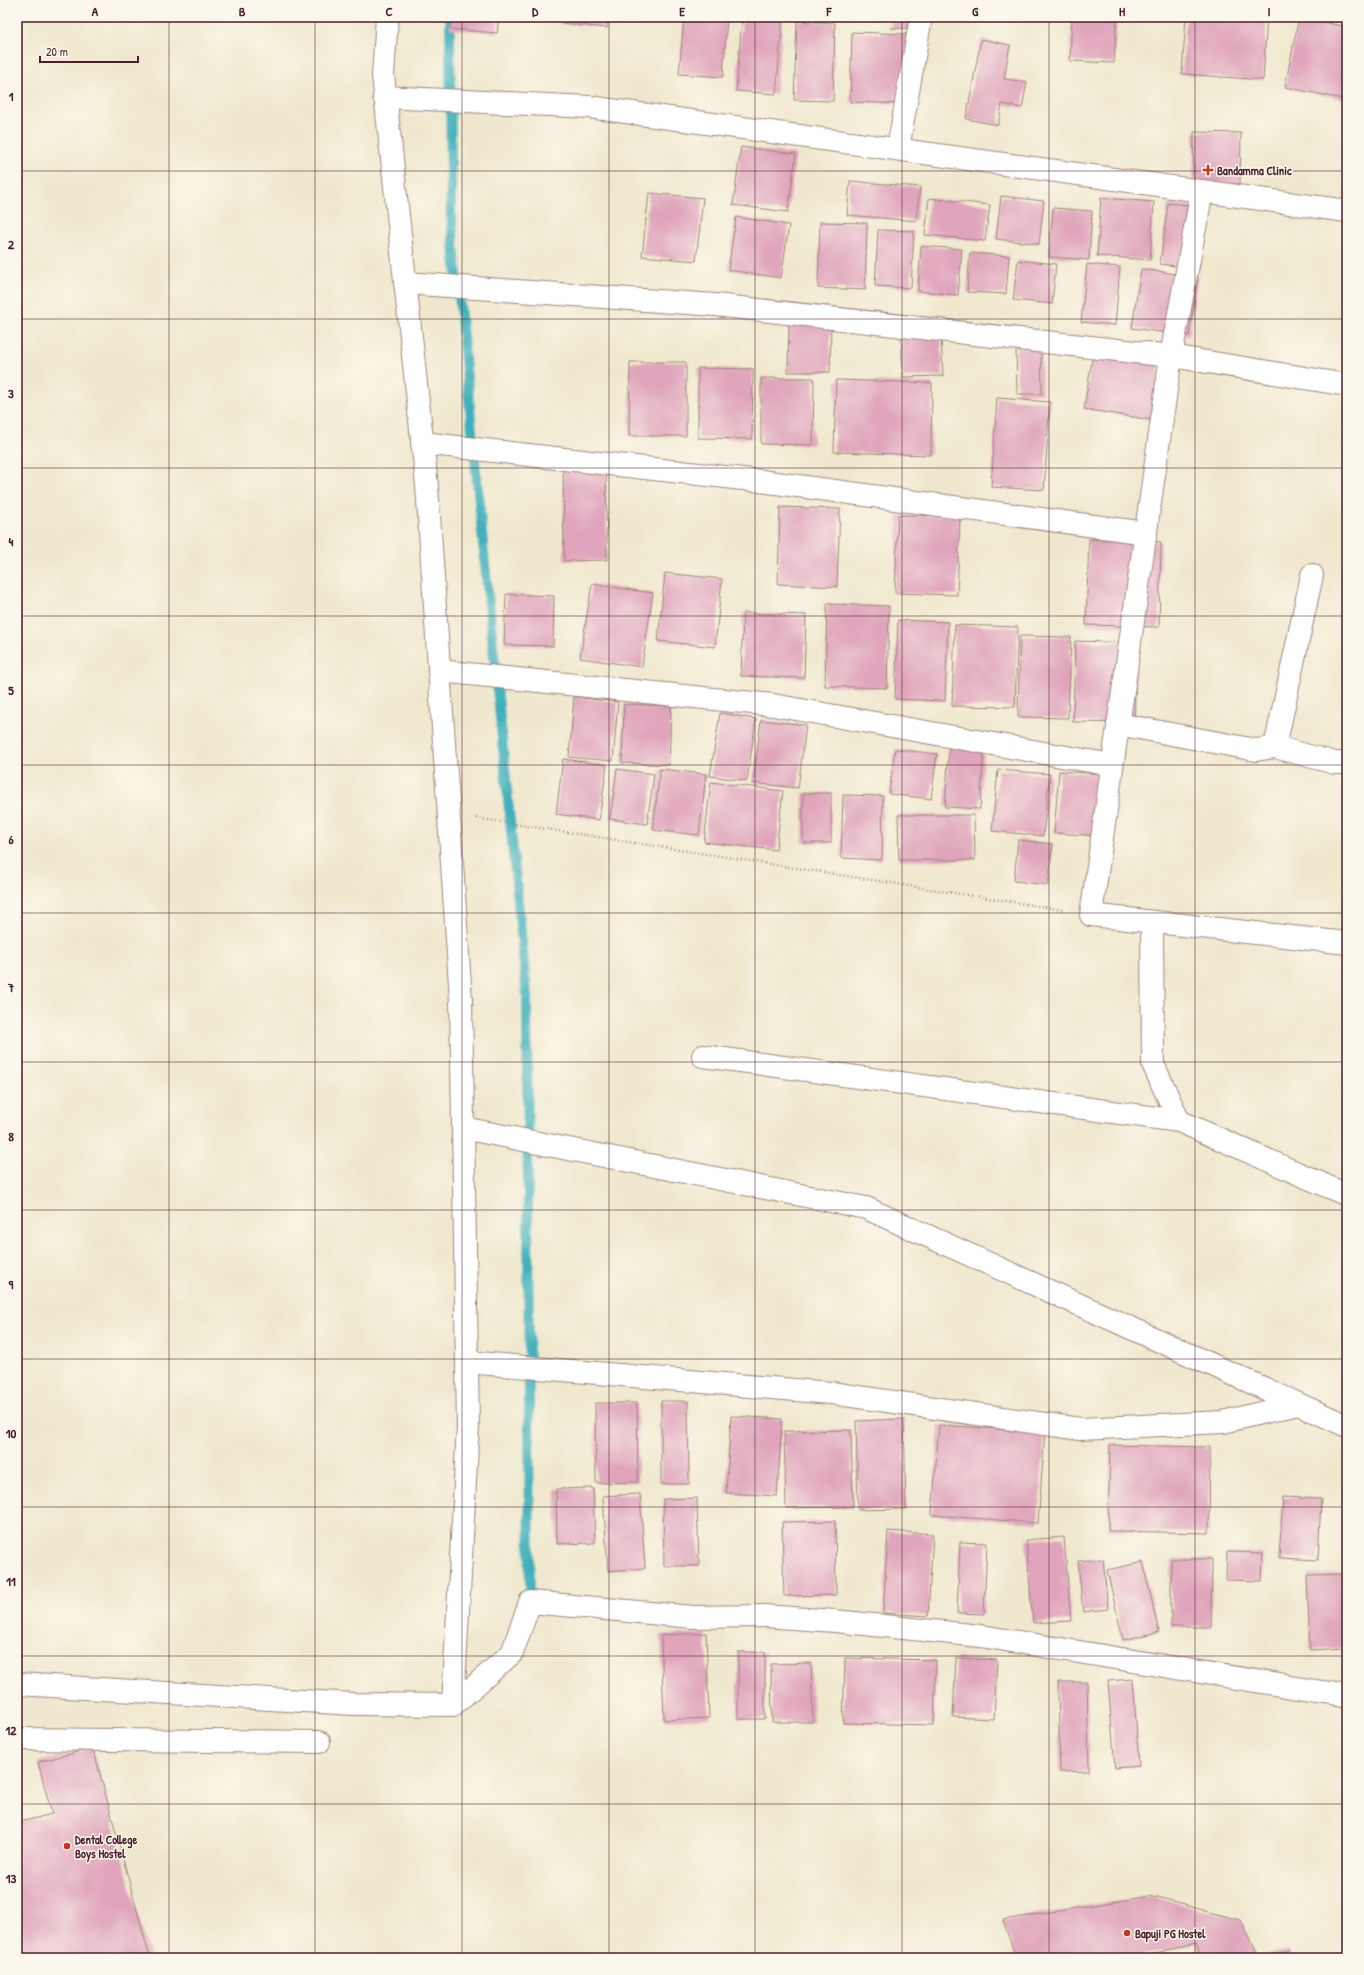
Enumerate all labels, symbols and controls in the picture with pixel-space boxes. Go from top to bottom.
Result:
text: A [92,2,99,20]
text: B [239,2,246,20]
text: C [385,2,393,20]
text: D [532,2,539,20]
text: E [679,2,685,20]
text: F [826,2,833,20]
text: G [972,2,979,20]
text: H [1119,2,1125,20]
text: I [1267,2,1271,20]
scale bar [40,38,138,64]
text: 20 m [46,43,68,60]
text: 1 [9,87,14,105]
place label: Bandamma Clinic [1217,162,1292,179]
marker: Bandamma Clinic [1202,164,1214,176]
text: 2 [8,235,15,253]
text: 3 [8,384,14,402]
text: 4 [9,532,14,550]
text: 5 [8,681,14,699]
text: 6 [8,830,14,848]
text: 7 [7,978,15,996]
text: 8 [8,1127,14,1145]
text: 9 [9,1275,14,1293]
text: 10 [6,1424,16,1442]
text: 11 [6,1572,16,1590]
text: 12 [6,1721,17,1739]
place label: Dental College Boys Hostel [75,1831,137,1863]
marker: Dental College Boys Hostel [62,1841,72,1851]
text: 13 [6,1869,16,1887]
place label: Bapuji PG Hostel [1135,1925,1206,1943]
marker: Bapuji PG Hostel [1122,1928,1132,1938]

